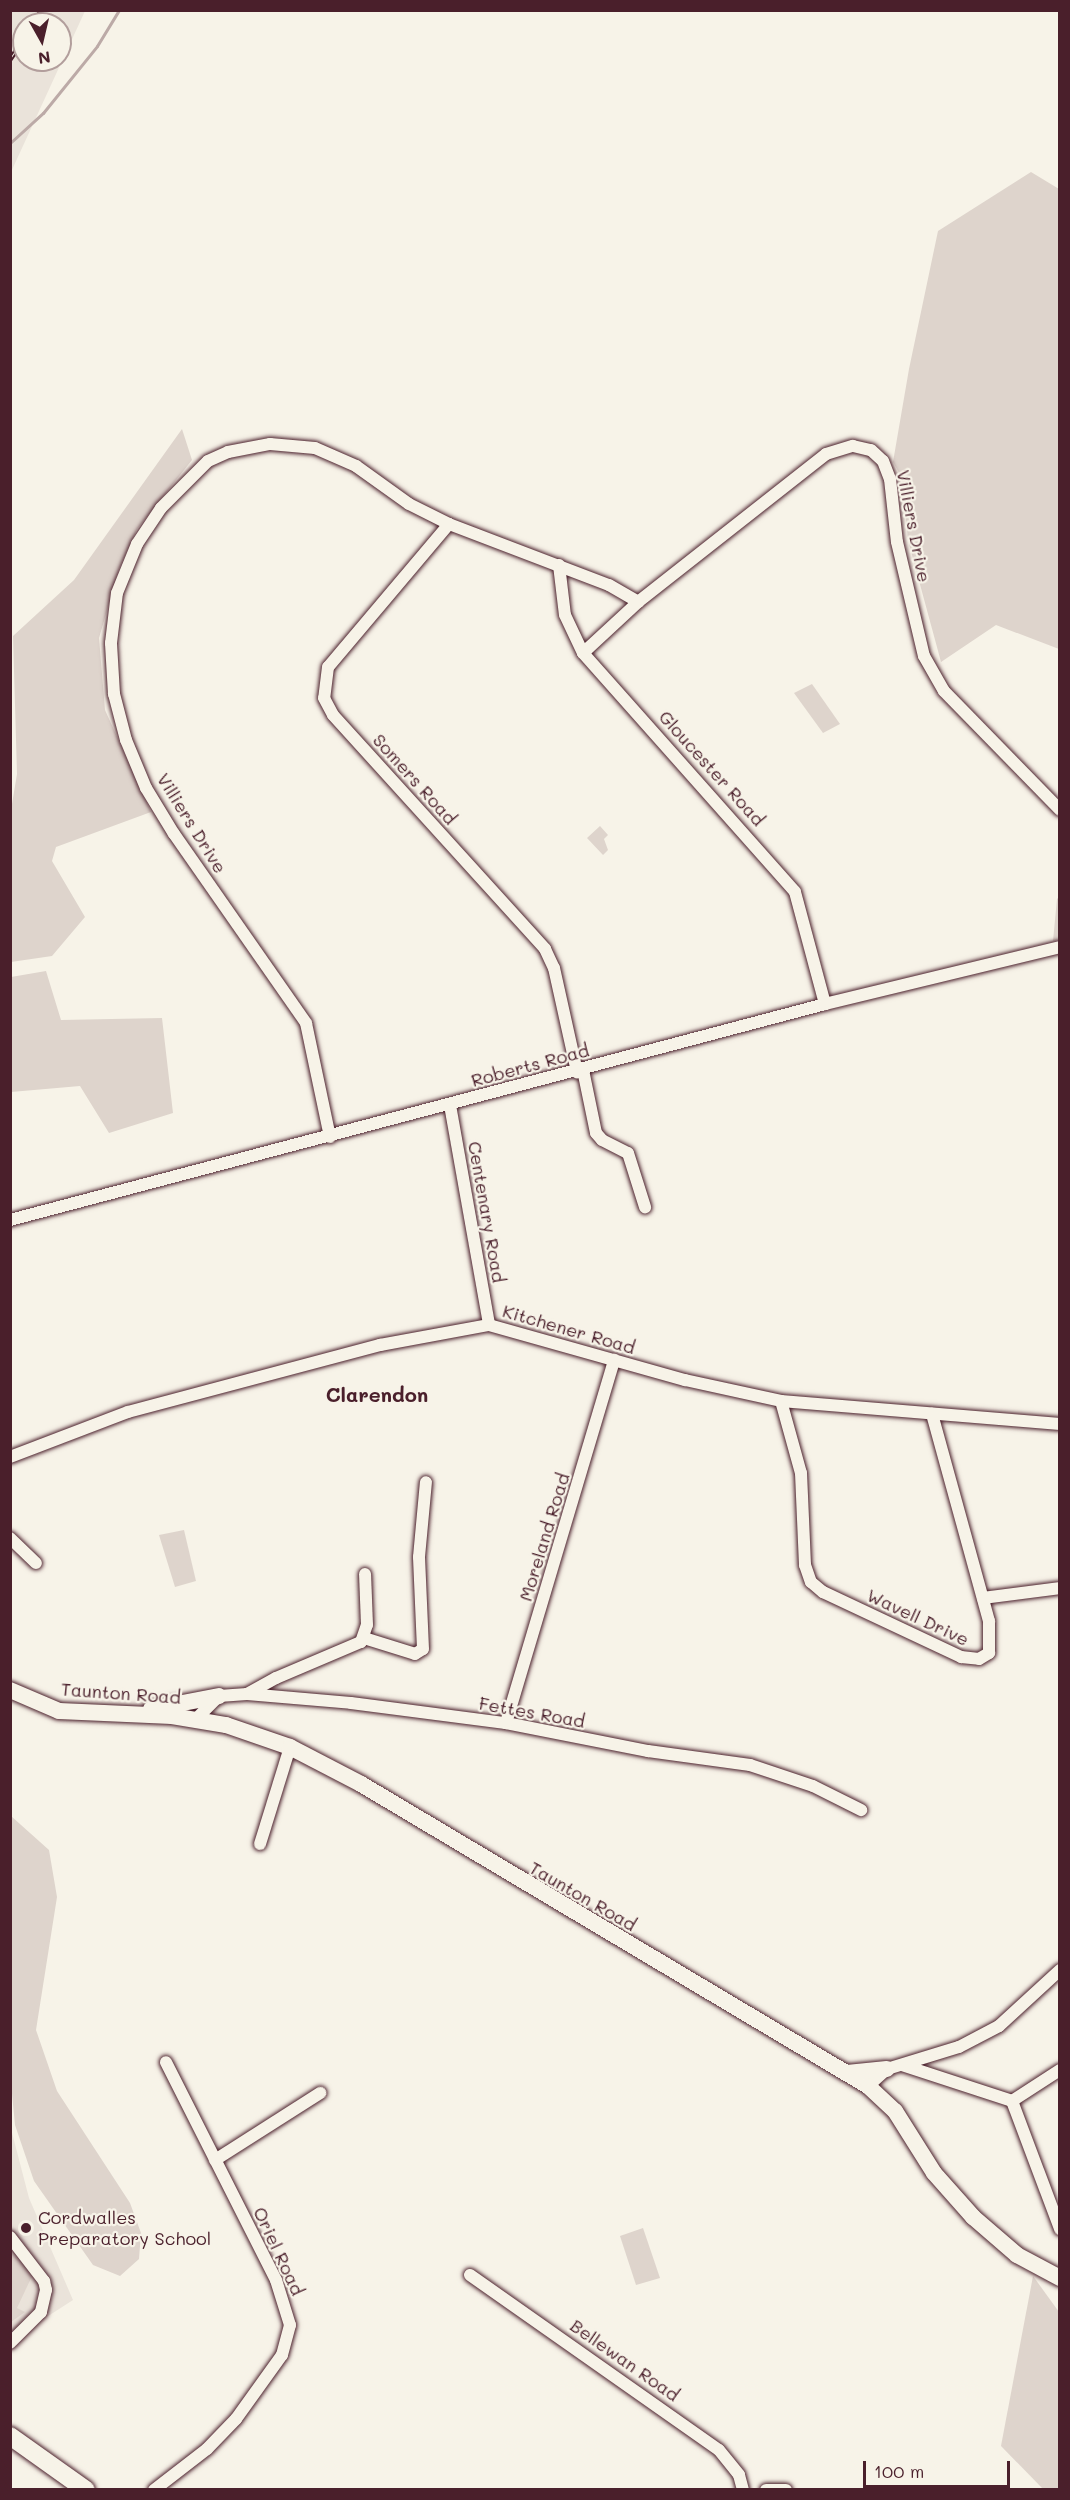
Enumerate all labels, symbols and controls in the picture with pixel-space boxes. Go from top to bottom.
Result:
north arrow [12,12,72,72]
text: N [37,47,52,70]
street label: Villiers Drive [893,468,935,584]
street label: Gloucester Road [655,706,769,830]
street label: Somers Road [369,729,461,829]
street label: Villiers Drive [153,769,231,877]
street label: Roberts Road [469,1039,591,1091]
street label: Centenary Road [464,1140,510,1284]
street label: Kitchener Road [500,1300,638,1358]
district label: Clarendon [326,1382,428,1406]
street label: Moreland Road [514,1470,574,1604]
street label: Wavell Drive [864,1584,972,1650]
street label: Taunton Road [60,1678,182,1708]
street label: Fettes Road [477,1692,587,1732]
street label: Taunton Road [526,1857,640,1935]
street label: Oriel Road [249,2203,309,2299]
place label: Cordwalles Preparatory School [38,2207,211,2250]
marker: Cordwalles Preparatory School [19,2221,33,2235]
street label: Bellewan Road [566,2314,684,2406]
scale bar [866,2449,1013,2487]
text: 100 m [874,2459,924,2483]

